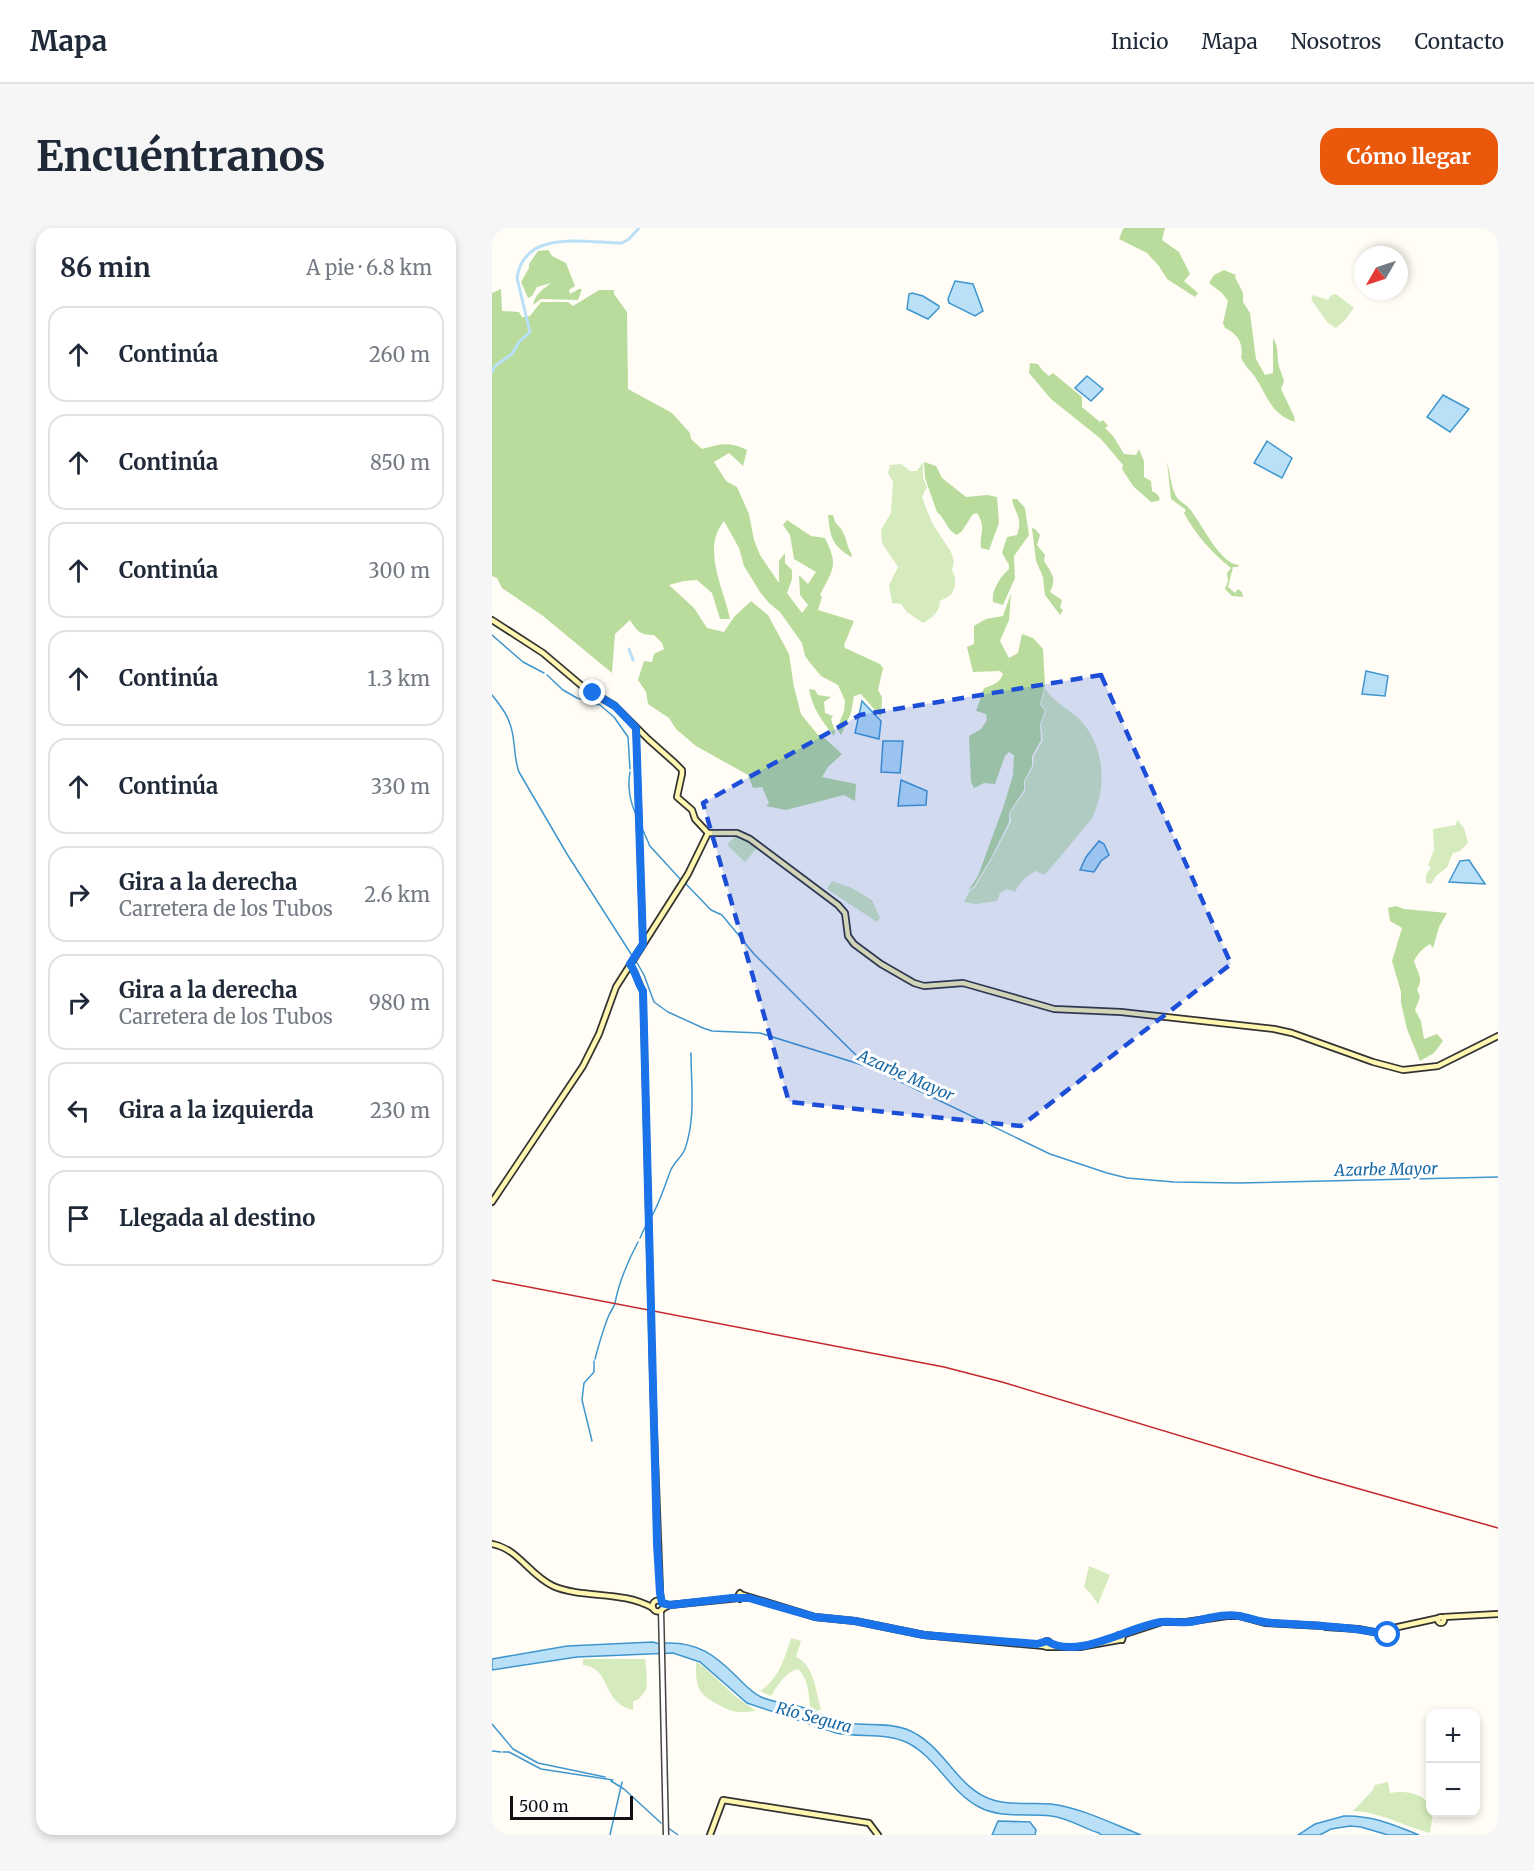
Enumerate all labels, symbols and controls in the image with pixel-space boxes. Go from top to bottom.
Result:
text: Mapa [30,23,107,59]
text: Inicio [1111,28,1169,55]
text: Mapa [1202,28,1258,55]
text: Nosotros [1291,28,1381,55]
text: Contacto [1414,28,1504,55]
button: Cómo llegar [1320,128,1498,185]
text: Encuéntranos [36,130,325,182]
north arrow [1354,246,1408,300]
text: 86 min [60,251,151,284]
text: A pie · 6.8 km [306,255,432,280]
icon: ahead [62,338,95,371]
text: Continúa [119,340,218,368]
text: 260 m [369,342,430,367]
icon: ahead [62,446,95,479]
text: Continúa [119,448,218,476]
text: 850 m [370,450,430,475]
icon: ahead [62,554,95,587]
text: Continúa [119,556,218,584]
text: 300 m [368,558,430,583]
icon: ahead [62,662,95,695]
text: Continúa [119,664,218,692]
text: 1.3 km [368,666,430,691]
route end [579,679,605,705]
icon: ahead [62,770,95,803]
text: Continúa [119,772,218,800]
text: 330 m [371,774,430,799]
text: Gira a la derecha [119,868,297,896]
icon: right [62,878,95,911]
text: 2.6 km [364,882,430,907]
text: Carretera de los Tubos [119,896,333,921]
text: Gira a la derecha [119,976,297,1004]
icon: right [62,986,95,1019]
text: 980 m [369,990,430,1015]
text: Carretera de los Tubos [119,1004,333,1029]
water label: Azarbe Mayor [853,1044,958,1105]
icon: left [62,1094,95,1127]
text: Gira a la izquierda [119,1096,314,1124]
text: 230 m [370,1098,430,1123]
water label: Azarbe Mayor [1332,1158,1438,1180]
icon: arrive [62,1202,95,1235]
text: Llegada al destino [119,1204,315,1232]
route start [1374,1621,1400,1647]
water label: Río Segura [774,1697,854,1737]
map controls [1426,1709,1480,1817]
button: + [1426,1709,1480,1763]
button: − [1426,1763,1480,1817]
scale bar [510,1793,633,1820]
text: 500 m [519,1796,569,1816]

